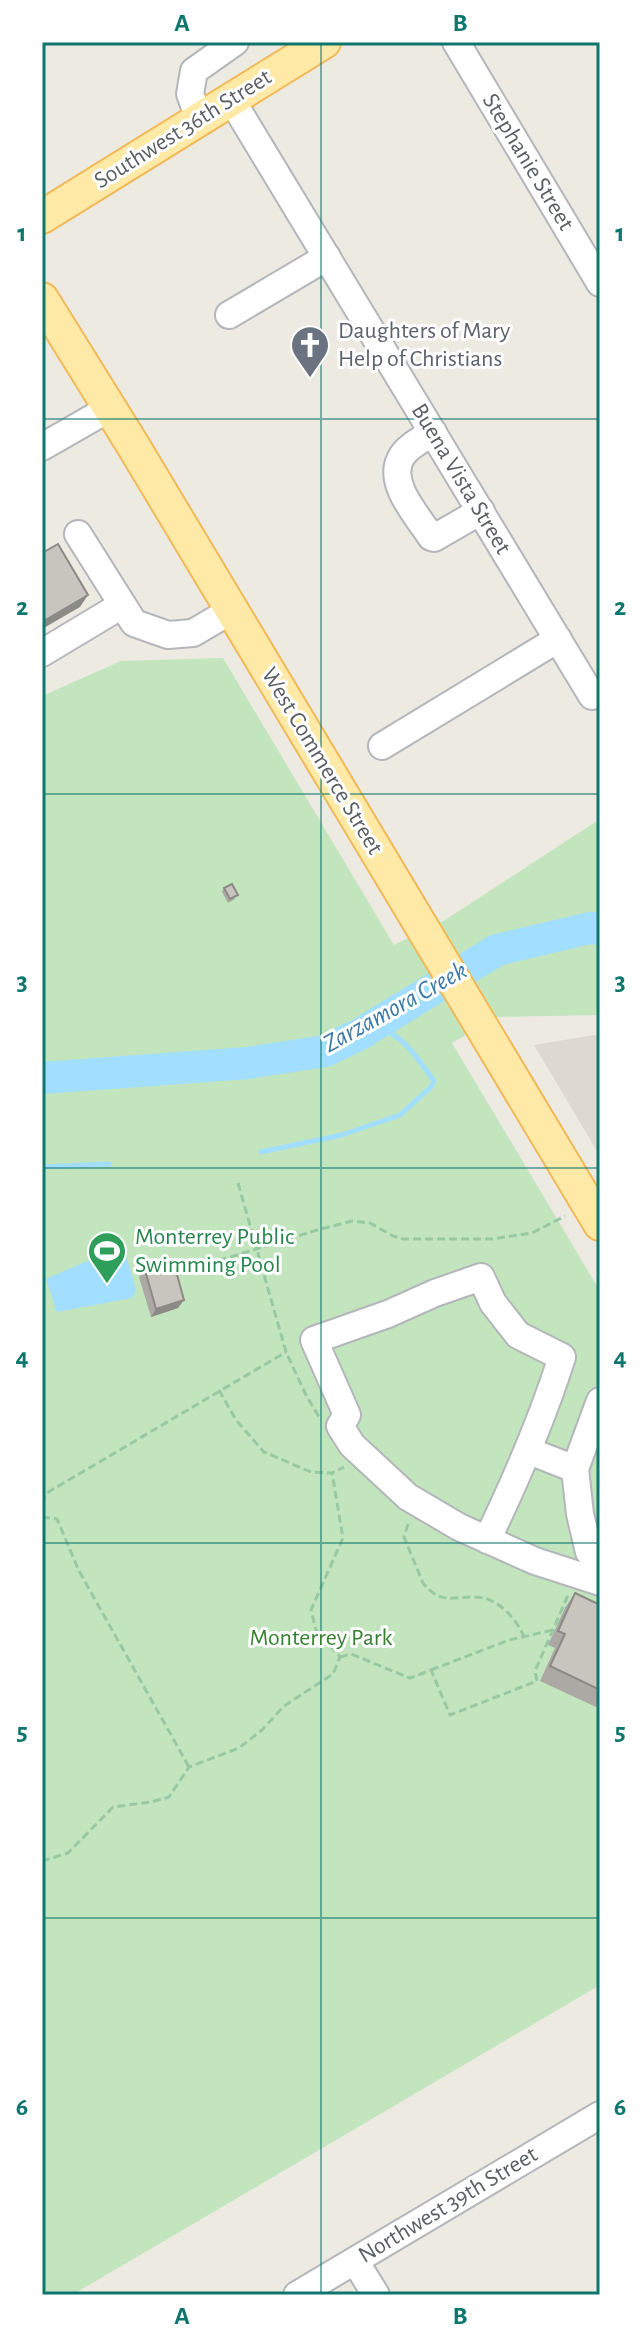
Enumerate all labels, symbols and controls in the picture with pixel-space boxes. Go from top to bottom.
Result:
text: A [174,10,190,36]
text: B [452,10,468,36]
street label: Southwest 36th Street [90,65,276,193]
street label: Stephanie Street [478,89,578,235]
text: 1 [17,220,27,246]
text: 1 [615,220,625,246]
place label: Daughters of Mary Help of Christians [338,319,510,371]
church icon: Daughters of Mary Help of Christians [289,324,331,379]
street label: Buena Vista Street [407,400,516,559]
text: 2 [16,594,28,620]
text: 2 [614,594,626,620]
street label: West Commerce Street [257,663,387,859]
water label: Zarzamora Creek [319,957,471,1057]
text: 3 [16,969,28,995]
text: 3 [614,969,626,995]
place label: Monterrey Public Swimming Pool [135,1225,294,1277]
sports icon: Monterrey Public Swimming Pool [86,1230,128,1285]
text: 4 [15,1344,29,1370]
text: 4 [613,1344,627,1370]
park label: Monterrey Park [250,1626,393,1650]
text: 5 [16,1719,28,1745]
text: 5 [614,1719,626,1745]
text: 6 [16,2094,28,2120]
text: 6 [614,2094,626,2120]
street label: Northwest 39th Street [354,2142,542,2268]
text: A [174,2303,190,2329]
text: B [452,2303,468,2329]

